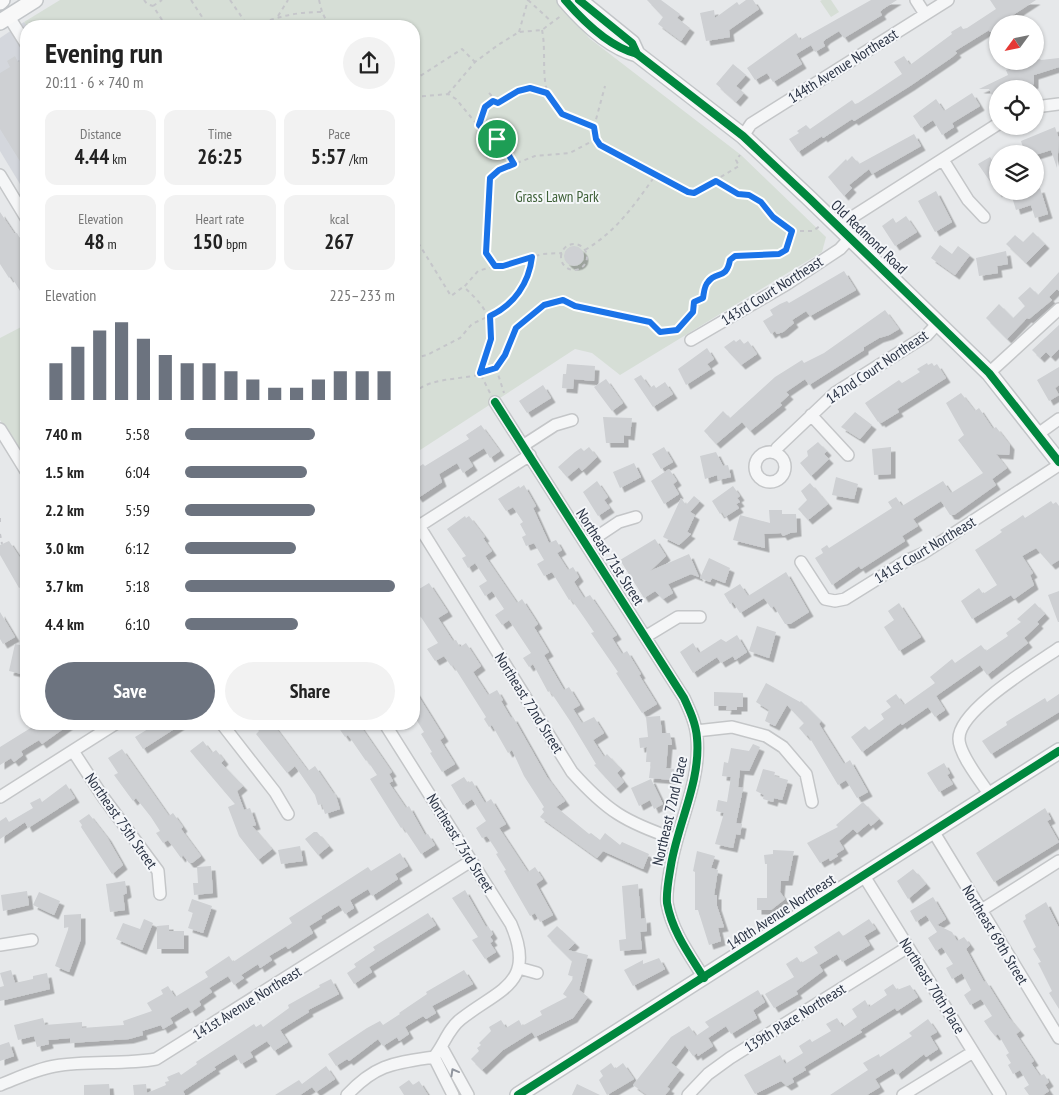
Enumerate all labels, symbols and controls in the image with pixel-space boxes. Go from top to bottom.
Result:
north arrow [989,15,1044,70]
map controls [989,15,1044,200]
street label: 144th Avenue Northeast [784,24,901,107]
text: Evening run [45,34,163,71]
button: share [343,37,395,89]
text: 20:11 · 6 × 740 m [45,72,143,92]
button: locate [989,80,1044,135]
pin [476,118,518,160]
text: Distance [80,125,121,143]
text: Time [208,125,232,143]
text: Pace [328,125,350,143]
icon: arrive [483,125,511,153]
text: 4.44 [75,143,109,170]
text: 26:25 [197,143,243,170]
text: 5:57 [311,143,346,170]
button: layers [989,145,1044,200]
text: km [109,150,127,168]
text: /km [346,150,368,168]
park label: Grass Lawn Park [515,187,599,206]
street label: Old Redmond Road [827,195,911,278]
text: Elevation [78,210,123,228]
text: Heart rate [196,210,244,228]
text: kcal [330,210,349,228]
text: 48 [85,228,105,255]
text: 150 [193,228,223,255]
text: 267 [324,228,354,255]
text: m [105,235,117,253]
text: bpm [223,235,247,253]
street label: 143rd Court Northeast [717,252,826,329]
text: Elevation [45,285,96,305]
text: 225–233 m [330,285,395,305]
street label: 142nd Court Northeast [822,325,931,408]
text: 740 m [45,424,82,444]
text: 5:58 [125,424,150,444]
text: 1.5 km [45,462,84,482]
text: 6:04 [125,462,150,482]
text: 2.2 km [45,500,84,520]
text: 5:59 [125,500,150,520]
street label: Northeast 71st Street [572,505,649,609]
street label: 141st Court Northeast [871,512,979,587]
text: 3.0 km [45,538,84,558]
text: 6:12 [125,538,150,558]
text: 3.7 km [45,576,83,596]
text: 5:18 [125,576,150,596]
text: 4.4 km [45,614,84,634]
text: 6:10 [125,614,150,634]
street label: Northeast 72nd Street [491,649,568,757]
button: Save [45,662,215,720]
button: Share [225,662,395,720]
street label: Northeast 72nd Place [648,754,691,867]
street label: Northeast 75th Street [81,769,162,872]
street label: Northeast 73rd Street [423,790,498,896]
street label: 140th Avenue Northeast [723,869,839,954]
street label: Northeast 69th Street [958,882,1033,988]
street label: Northeast 70th Place [895,934,969,1037]
street label: 141st Avenue Northeast [189,962,305,1044]
street label: 139th Place Northeast [741,979,849,1056]
one-way arrow [450,1068,460,1077]

